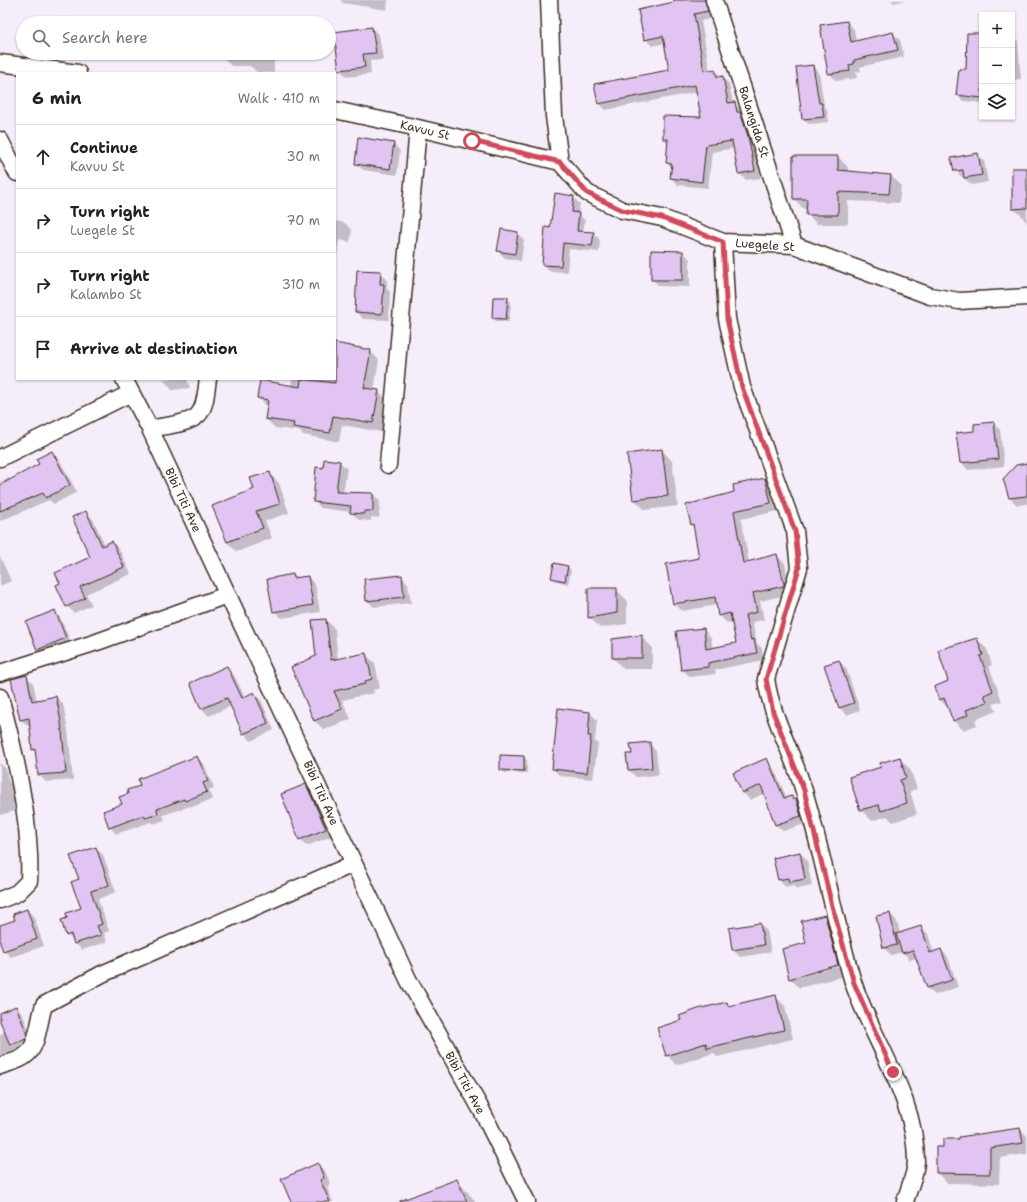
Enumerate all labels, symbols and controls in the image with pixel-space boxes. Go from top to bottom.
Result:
map controls [979,12,1015,120]
button: + [979,12,1015,48]
search box [16,16,336,60]
icon: search [30,27,52,49]
text: Search here [62,28,148,48]
button: − [979,48,1015,84]
street label: Balangida St [735,84,773,160]
button: layers [979,84,1015,120]
text: 6 min [32,87,82,109]
text: Walk · 410 m [238,90,320,107]
street label: Kavuu St [398,117,452,143]
route start [463,132,481,150]
text: Continue [70,138,138,158]
icon: ahead [32,146,54,168]
text: 30 m [286,148,320,165]
text: Kavuu St [70,158,125,175]
text: Turn right [70,202,150,222]
icon: right [32,210,54,232]
text: 70 m [286,212,320,229]
text: Luegele St [70,222,135,239]
street label: Luegele St [735,235,795,255]
text: Turn right [70,266,150,286]
icon: right [32,274,54,296]
text: 310 m [282,276,320,293]
text: Kalambo St [70,286,142,303]
icon: arrive [32,338,54,360]
text: Arrive at destination [70,339,238,359]
street label: Bibi Titi Ave [161,465,205,535]
street label: Bibi Titi Ave [300,758,343,828]
street label: Bibi Titi Ave [441,1049,489,1117]
route end [884,1063,902,1081]

